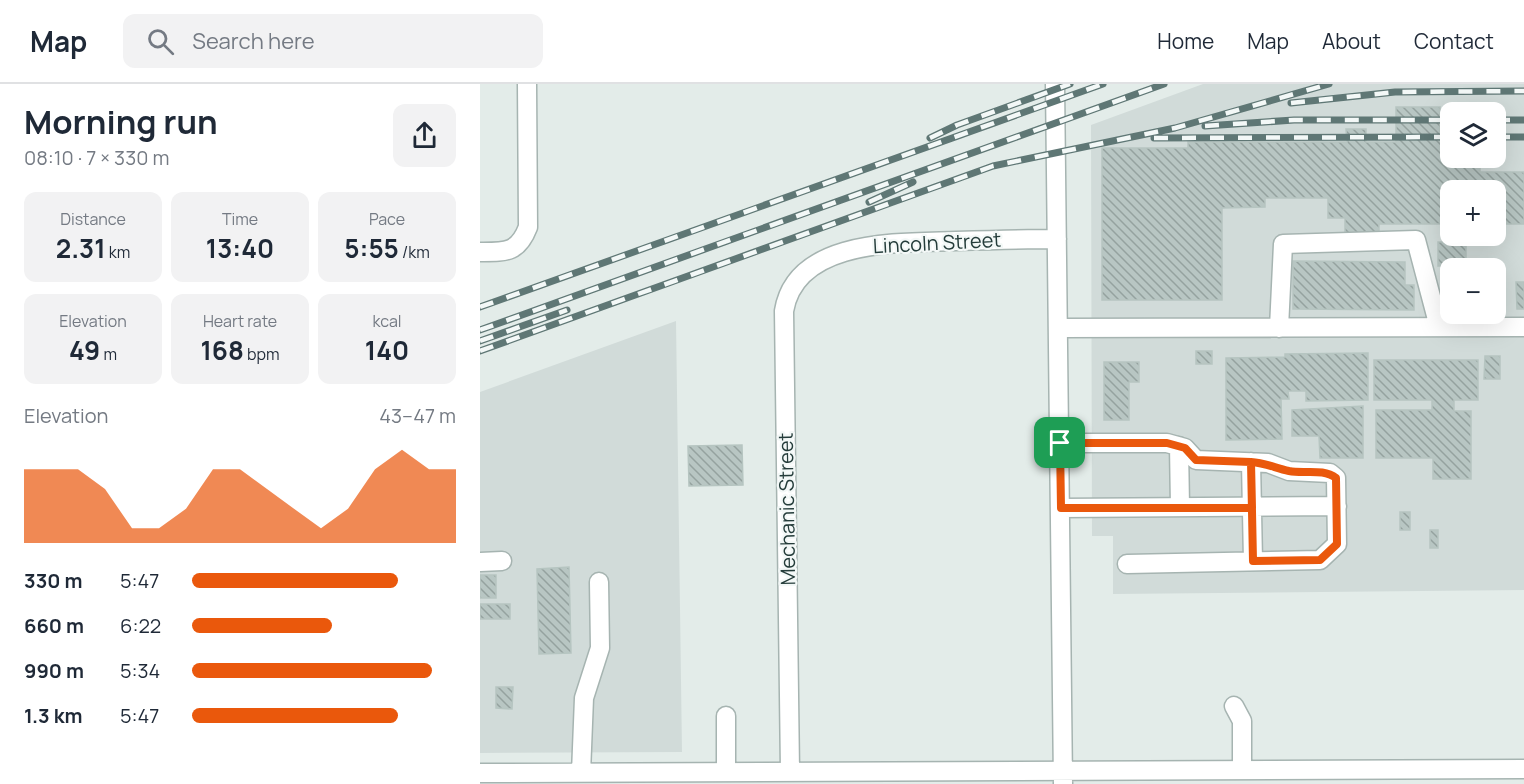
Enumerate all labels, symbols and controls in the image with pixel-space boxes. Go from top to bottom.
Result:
search box [123,14,543,68]
text: Map [30,22,87,60]
icon: search [144,25,177,58]
text: Search here [192,26,315,56]
text: Home [1157,27,1214,55]
text: Map [1247,27,1289,55]
text: About [1322,27,1381,55]
text: Contact [1414,27,1494,55]
text: Morning run [24,99,218,144]
map controls [1440,102,1506,324]
button: layers [1440,102,1506,168]
button: share [393,104,456,167]
text: 08:10 · 7 × 330 m [24,144,169,171]
button: + [1440,180,1506,246]
text: Distance [60,208,126,230]
text: Time [222,208,258,230]
text: Pace [369,208,405,230]
street label: Lincoln Street [872,226,1002,259]
text: 2.31 [56,230,106,266]
text: 13:40 [206,230,274,266]
text: 5:55 [344,230,399,266]
text: km [106,241,130,263]
text: /km [399,241,430,263]
button: − [1440,258,1506,324]
text: Elevation [59,310,127,332]
text: Heart rate [203,310,277,332]
text: kcal [372,310,402,332]
text: 49 [69,332,100,368]
text: 168 [200,332,244,368]
text: 140 [365,332,409,368]
text: m [100,343,117,365]
text: bpm [244,343,280,365]
text: Elevation [24,402,108,429]
text: 43–47 m [379,402,456,429]
pin [1034,417,1085,468]
icon: arrive [1043,426,1076,459]
street label: Mechanic Street [772,432,801,586]
text: 330 m [24,567,82,594]
text: 5:47 [120,567,159,594]
text: 660 m [24,612,84,639]
text: 6:22 [120,612,161,639]
text: 990 m [24,657,84,684]
text: 5:34 [120,657,160,684]
text: 1.3 km [24,702,82,729]
text: 5:47 [120,702,159,729]

